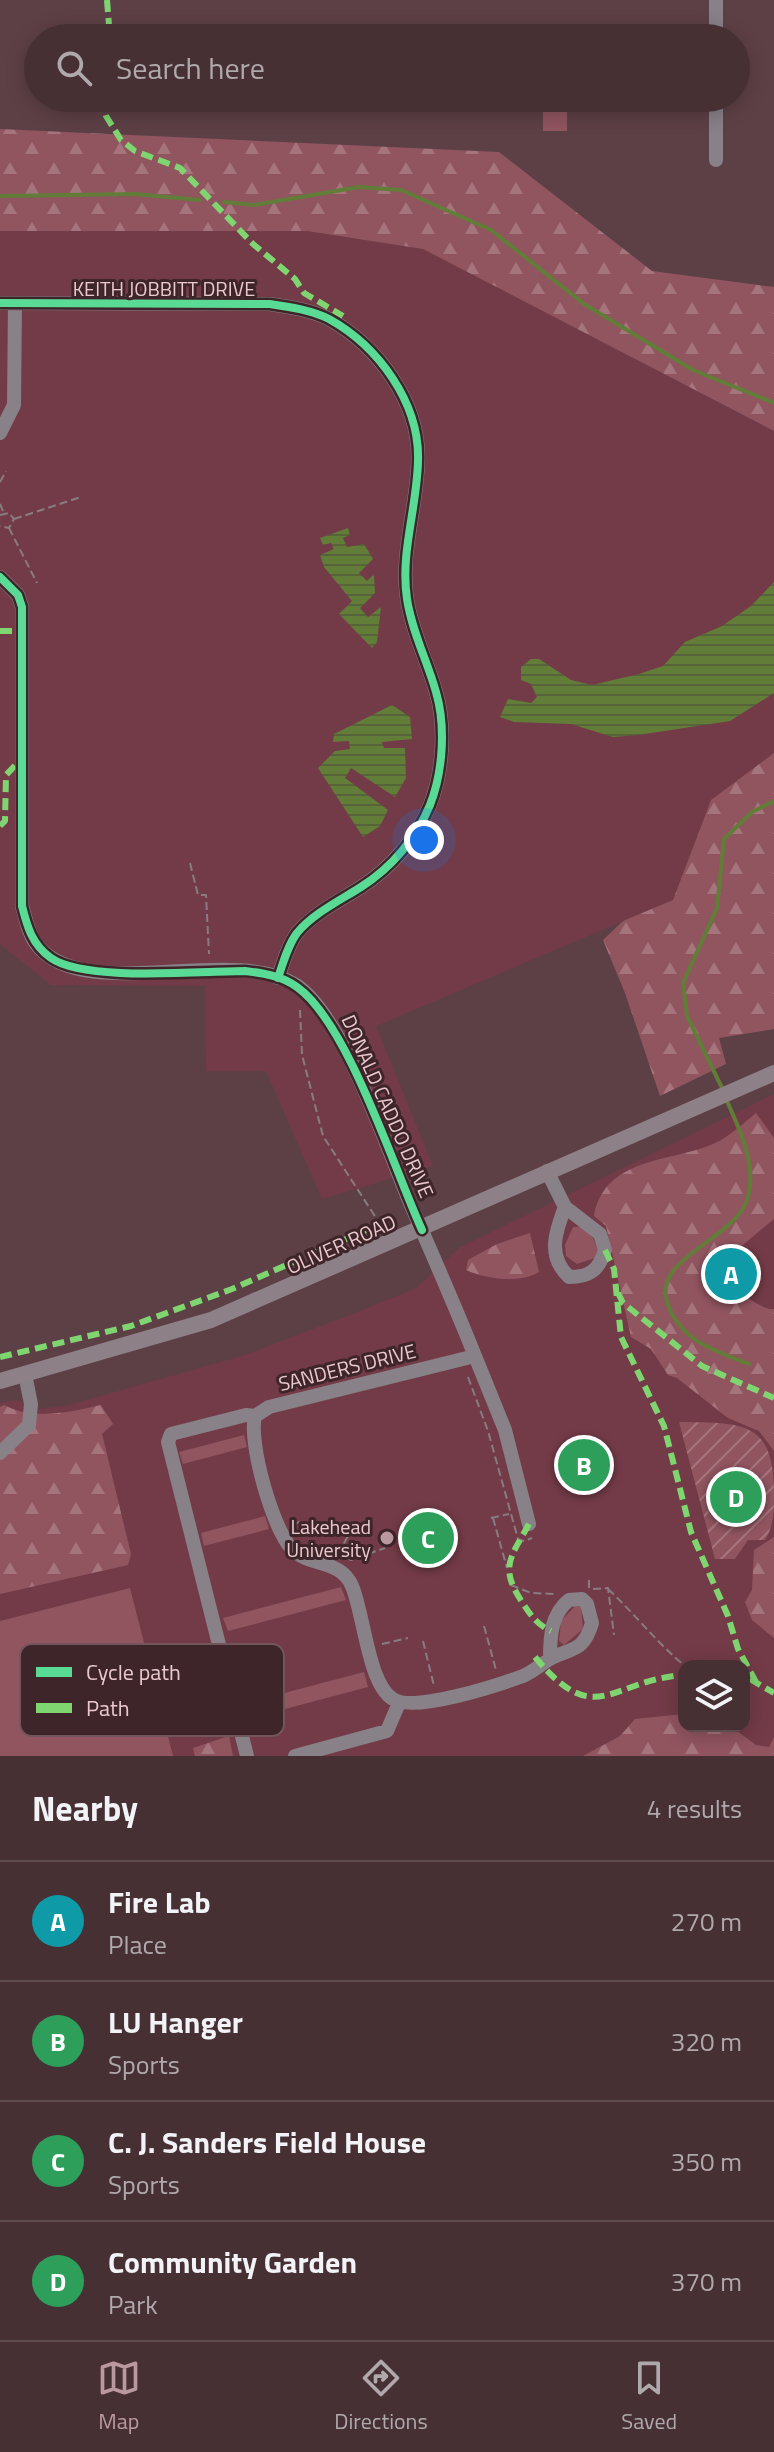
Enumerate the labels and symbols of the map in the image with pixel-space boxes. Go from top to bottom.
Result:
street label: KEITH JOBBITT DRIVE [73,273,255,304]
your location [404,820,444,860]
street label: DONALD CADDO DRIVE [334,1009,442,1203]
street label: OLIVER ROAD [281,1206,401,1282]
pin: A [705,1244,757,1304]
street label: SANDERS DRIVE [275,1335,419,1399]
pin: B [558,1435,610,1495]
pin: D [710,1467,762,1527]
pin: C [402,1508,454,1568]
place label: Lakehead University [286,1511,371,1565]
marker: Lakehead University [378,1529,396,1547]
legend [20,1644,284,1736]
text: Cycle path [86,1655,181,1689]
text: Path [86,1691,130,1725]

